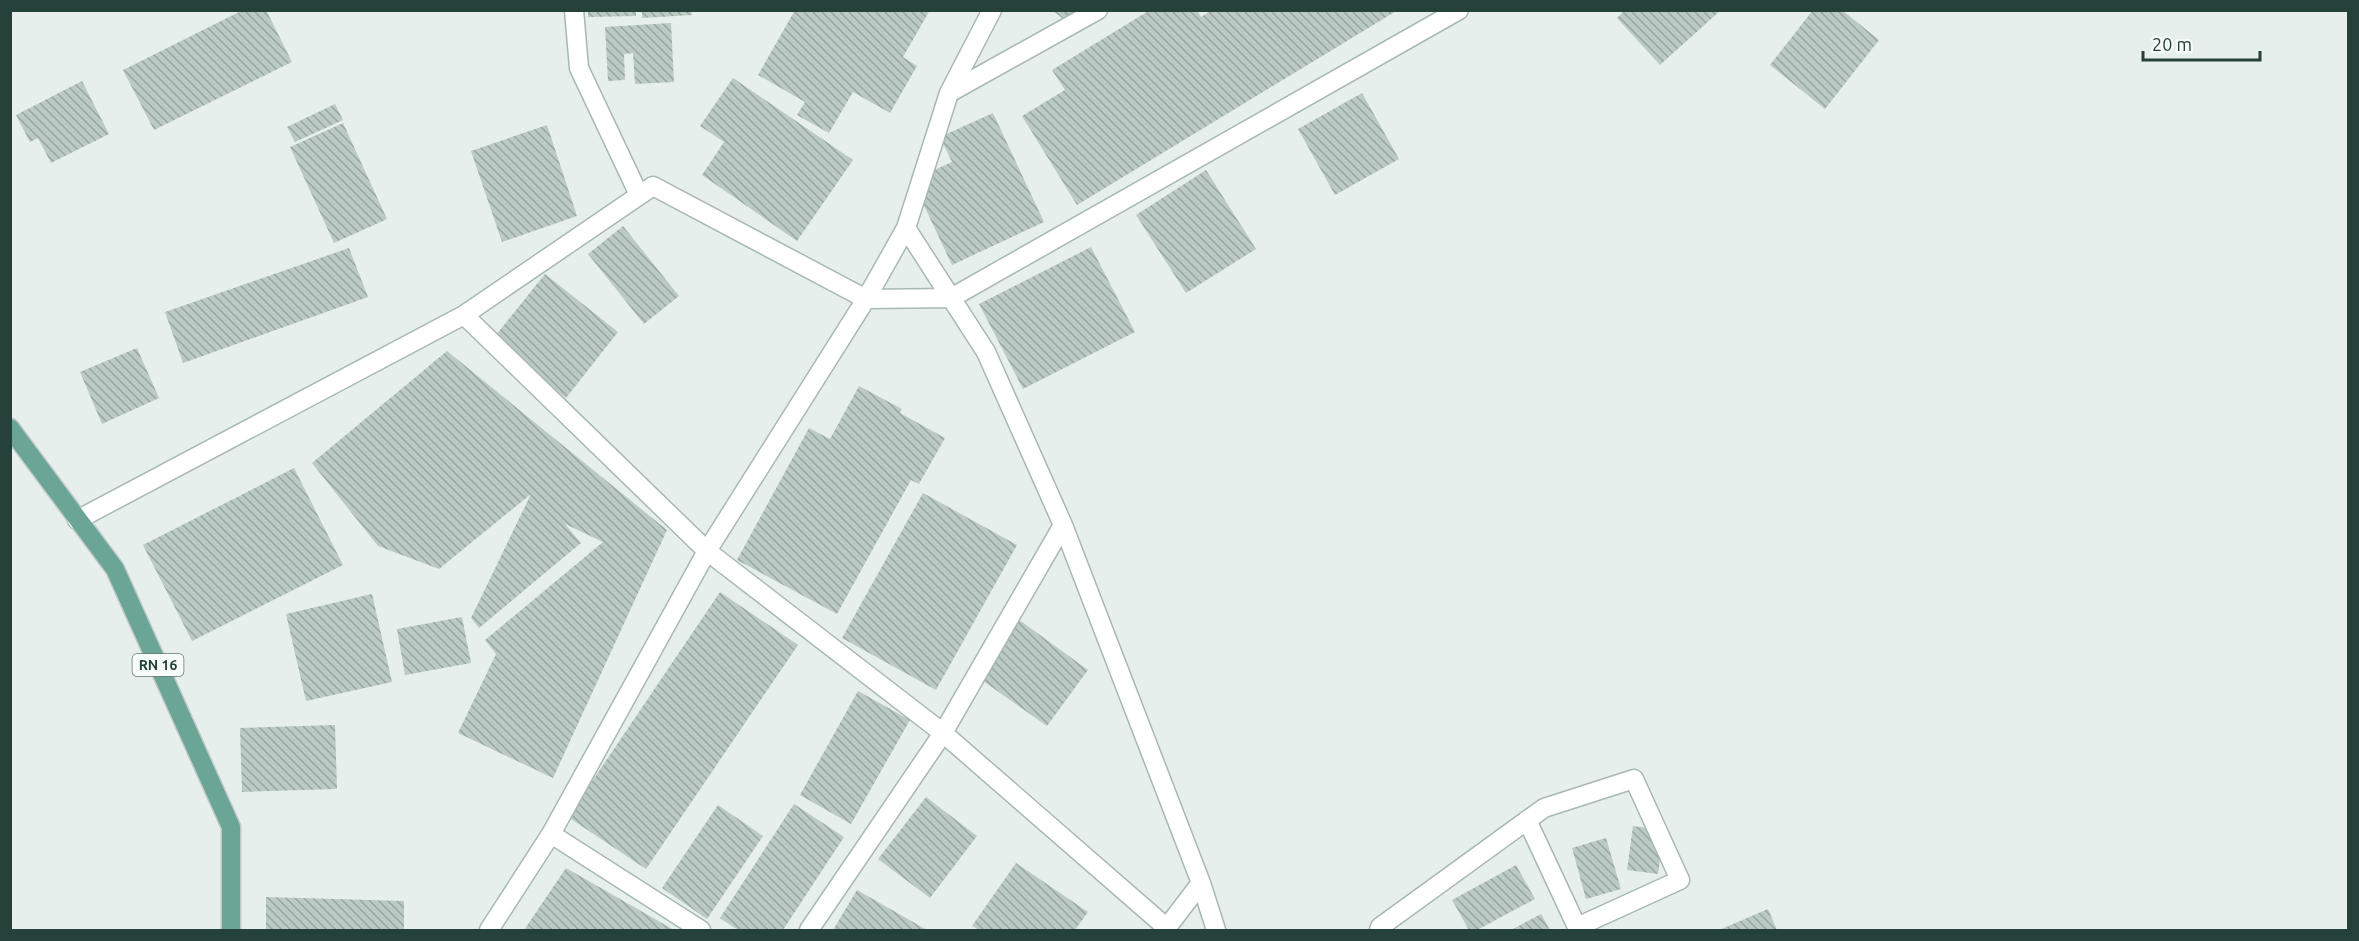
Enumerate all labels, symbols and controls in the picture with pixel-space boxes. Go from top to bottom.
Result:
scale bar [2143,24,2260,62]
text: 20 m [2152,34,2192,54]
road number: RN 16 [132,654,184,676]

